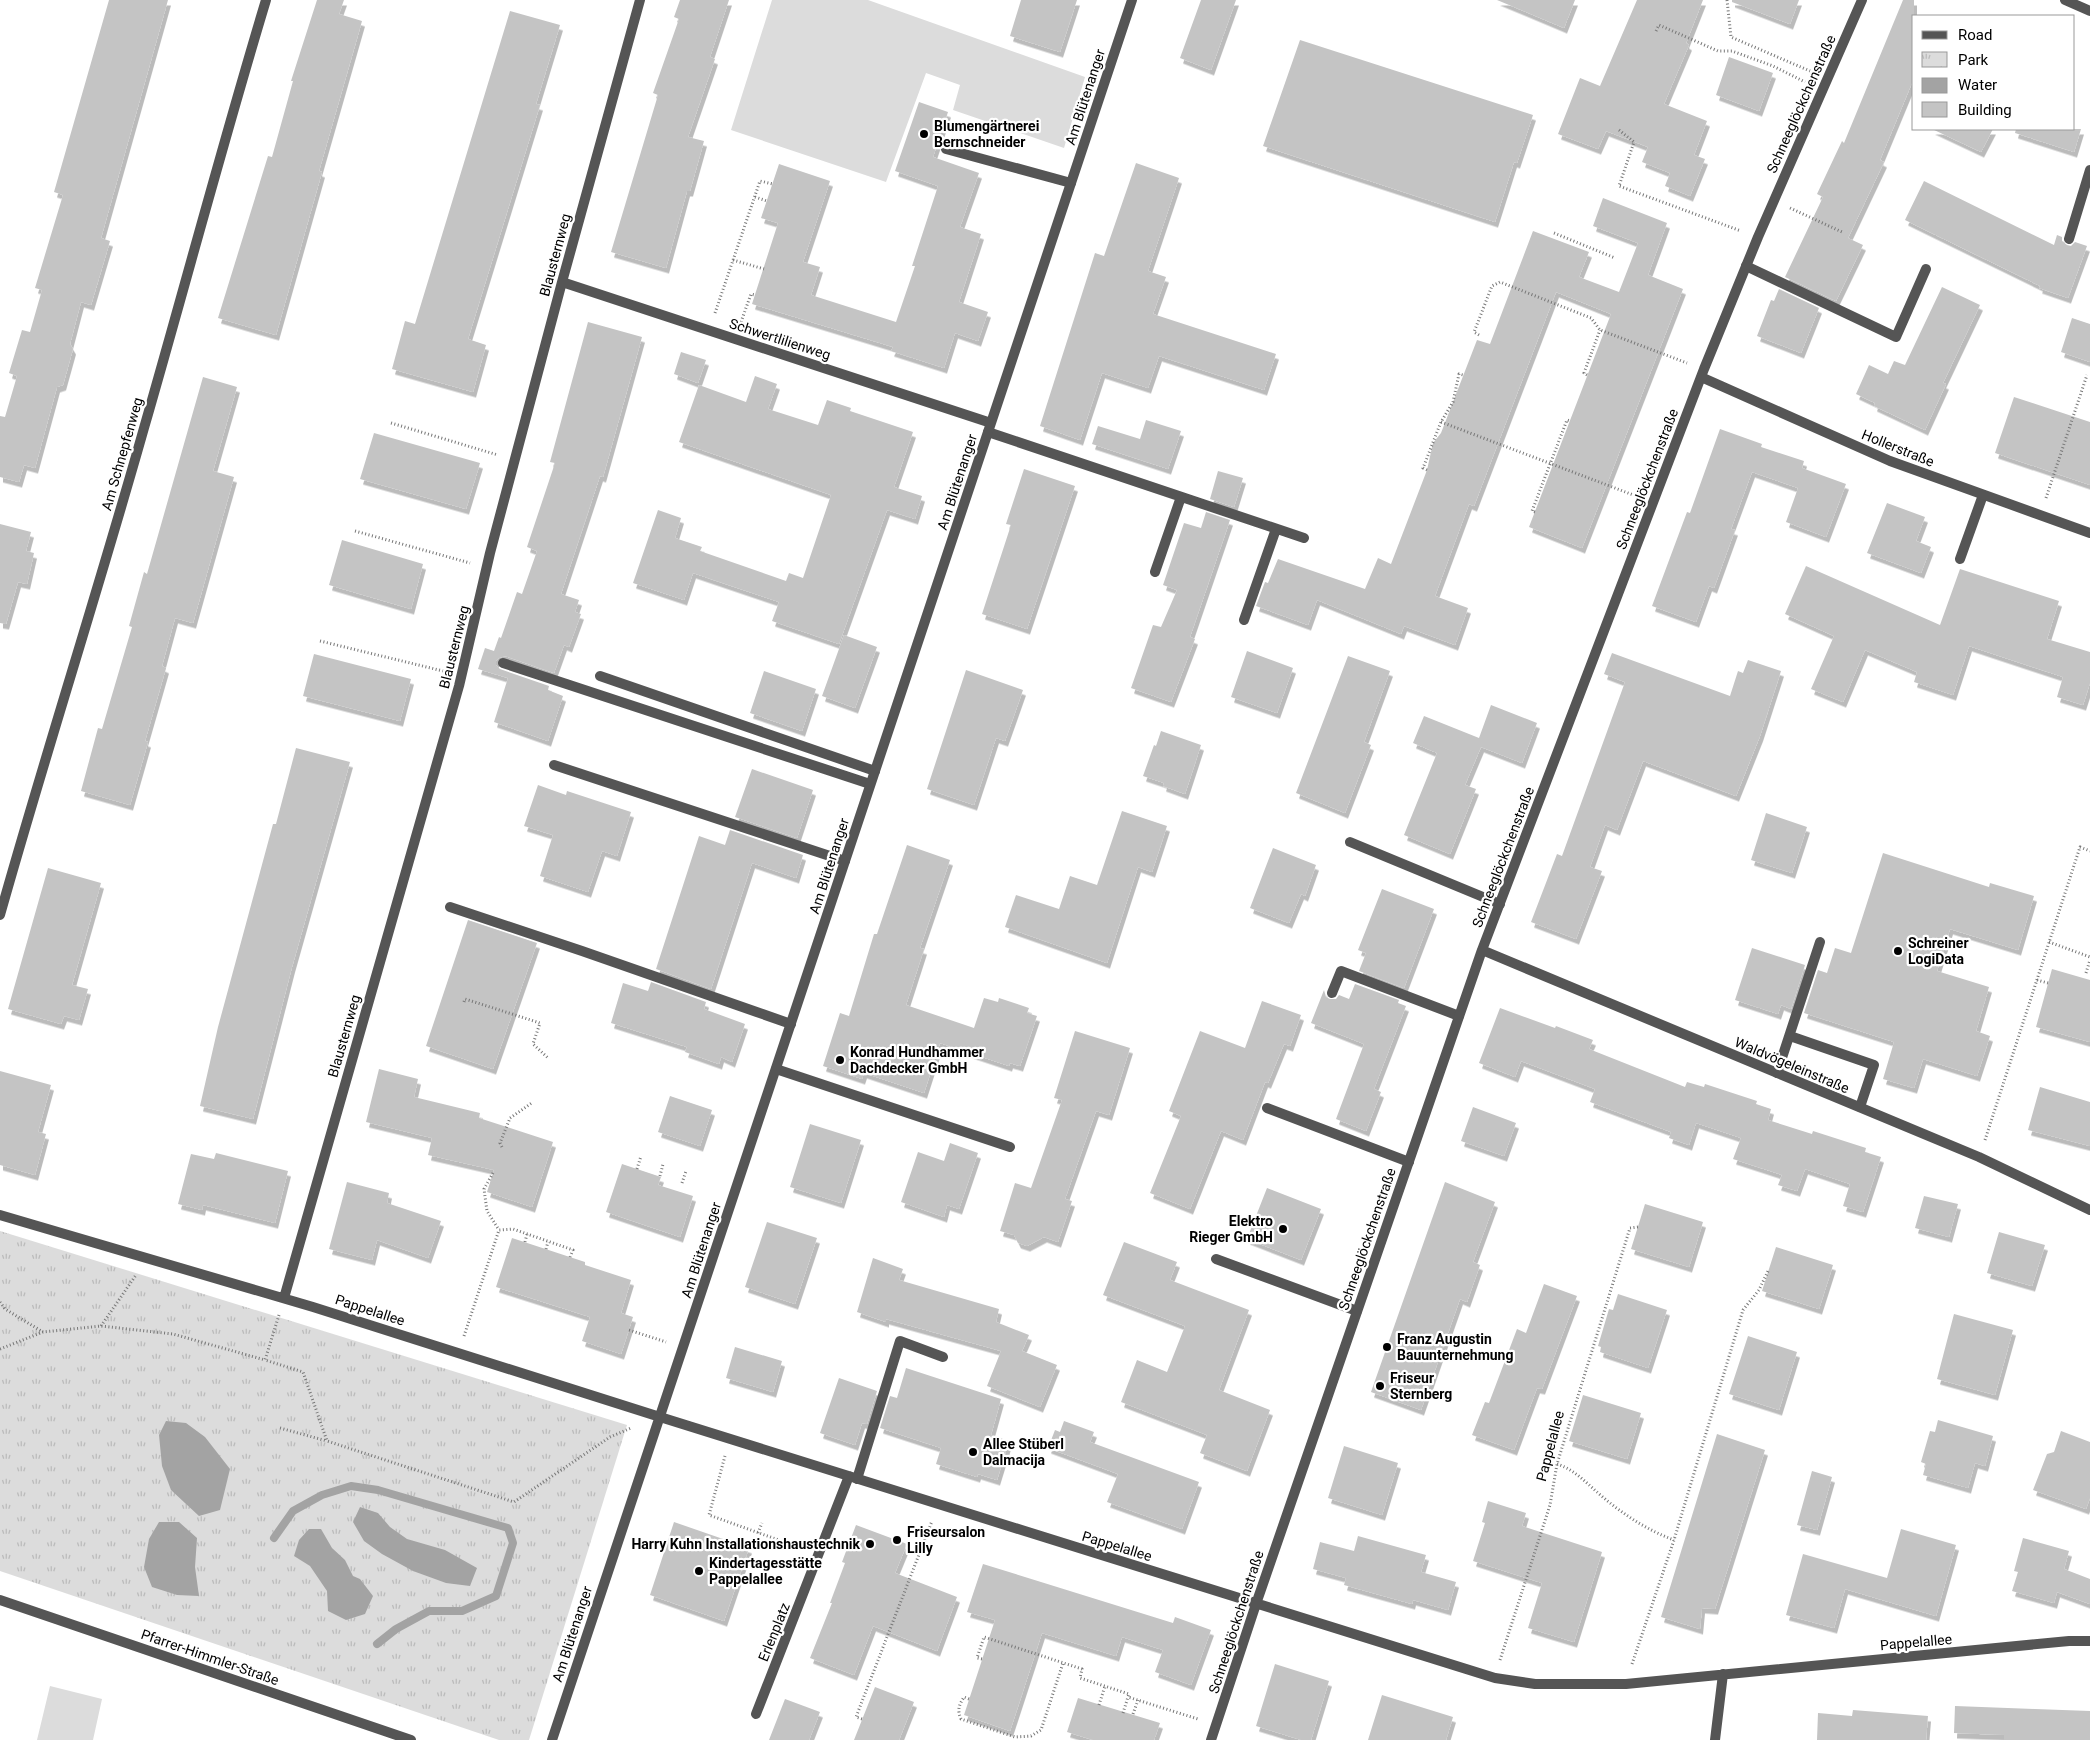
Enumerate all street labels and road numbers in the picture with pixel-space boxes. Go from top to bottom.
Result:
street label: Schneeglöckchenstraße [1763,33,1839,175]
street label: Am Blütenanger [1062,47,1108,147]
street label: Blausternweg [536,212,574,298]
street label: Schwertlilienweg [727,315,833,363]
street label: Am Schnepfenweg [98,396,146,512]
street label: Schneeglöckchenstraße [1613,406,1681,552]
street label: Hollerstraße [1859,426,1937,470]
street label: Am Blütenanger [934,432,980,532]
street label: Blausternweg [436,604,472,690]
street label: Schneeglöckchenstraße [1469,784,1537,930]
street label: Am Blütenanger [806,816,852,916]
street label: Blausternweg [325,993,363,1079]
street label: Waldvögeleinstraße [1732,1034,1852,1096]
street label: Schneeglöckchenstraße [1335,1166,1399,1312]
street label: Am Blütenanger [678,1200,724,1300]
street label: Pappelallee [333,1291,407,1329]
street label: Pappelallee [1533,1409,1567,1483]
street label: Pappelallee [1080,1528,1154,1564]
street label: Schneeglöckchenstraße [1205,1549,1267,1695]
street label: Am Blütenanger [549,1584,595,1684]
street label: Erlenplatz [755,1600,793,1664]
street label: Pfarrer-Himmler-Straße [139,1626,281,1688]
street label: Pappelallee [1879,1631,1953,1653]

